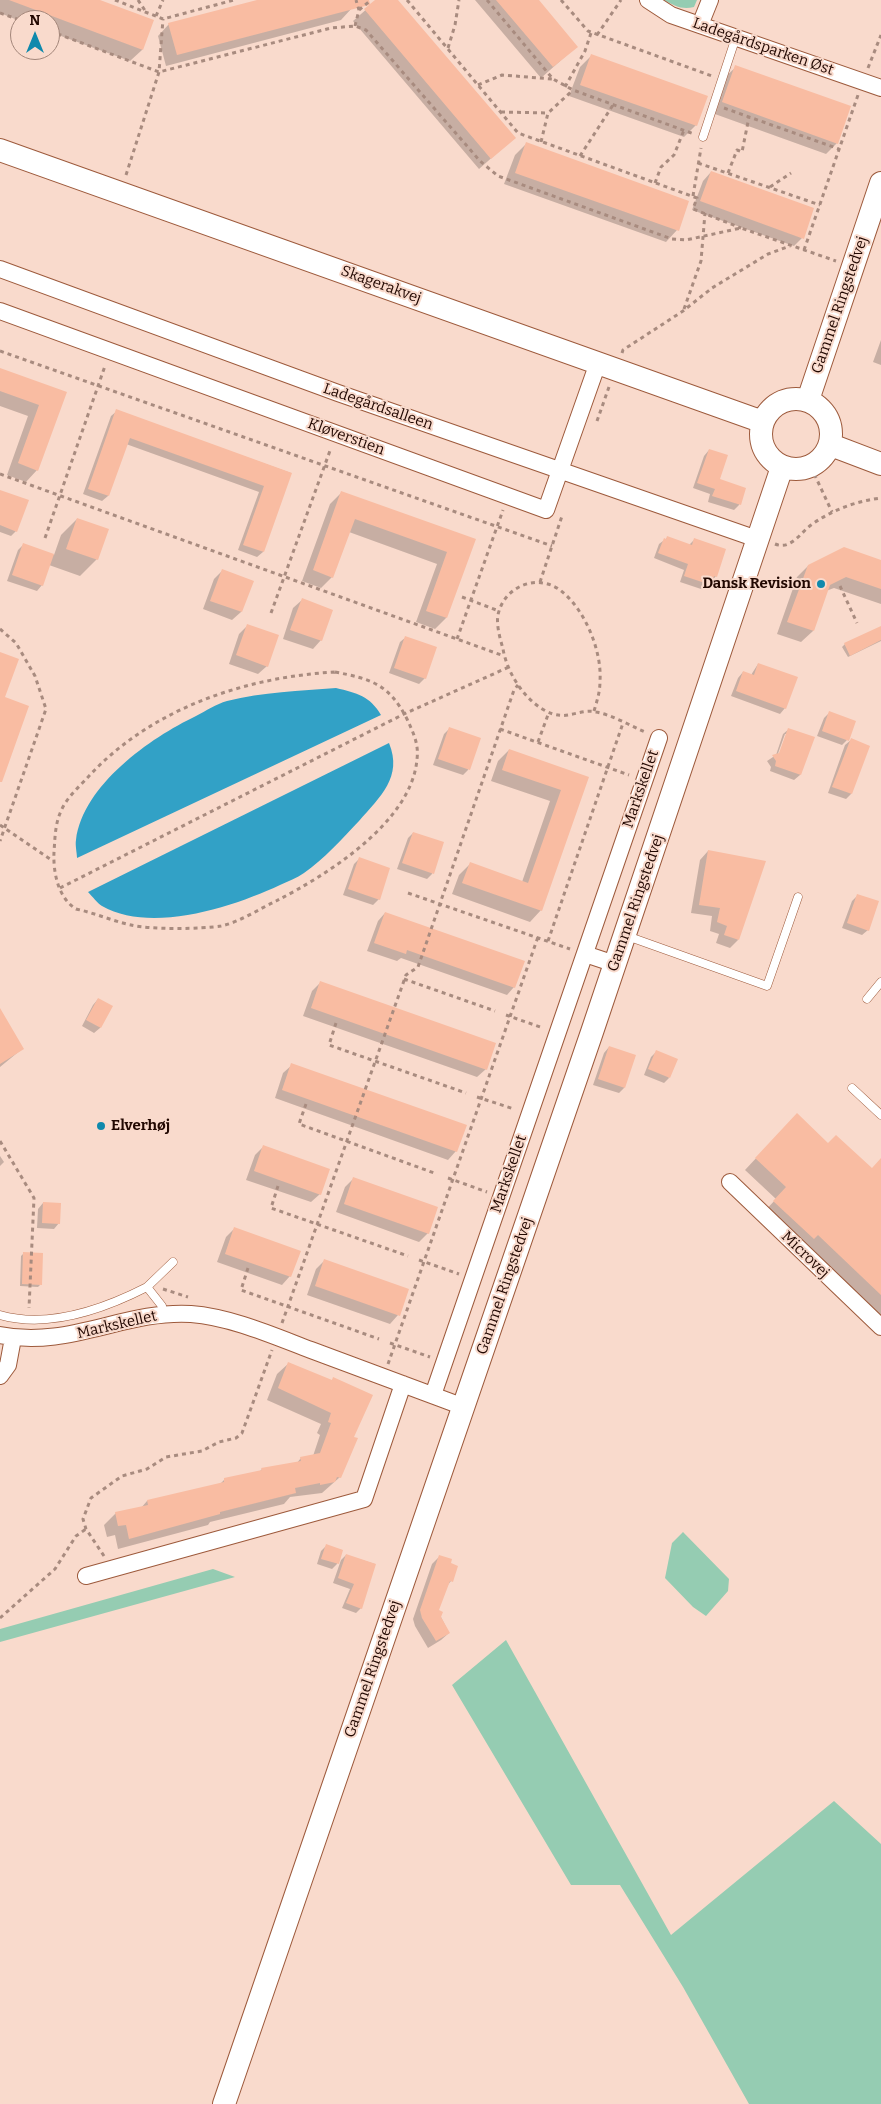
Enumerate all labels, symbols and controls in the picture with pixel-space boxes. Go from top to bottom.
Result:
north arrow [10,10,60,60]
text: N [30,12,40,29]
street label: Ladegårdsparken Øst [690,14,836,80]
street label: Gammel Ringstedvej [808,234,872,376]
street label: Skagerakvej [338,262,424,308]
street label: Ladegårdsalleen [321,380,435,434]
street label: Kløverstien [305,415,387,459]
place label: Dansk Revision [702,575,811,593]
marker: Dansk Revision [815,578,827,590]
street label: Markskellet [619,748,663,830]
street label: Gammel Ringstedvej [604,832,668,974]
place label: Elverhøj [111,1117,170,1135]
marker: Elverhøj [95,1120,107,1132]
street label: Markskellet [487,1133,531,1215]
street label: Gammel Ringstedvej [473,1215,537,1357]
street label: Microvej [777,1228,833,1282]
street label: Markskellet [75,1307,159,1343]
street label: Gammel Ringstedvej [341,1598,405,1740]

